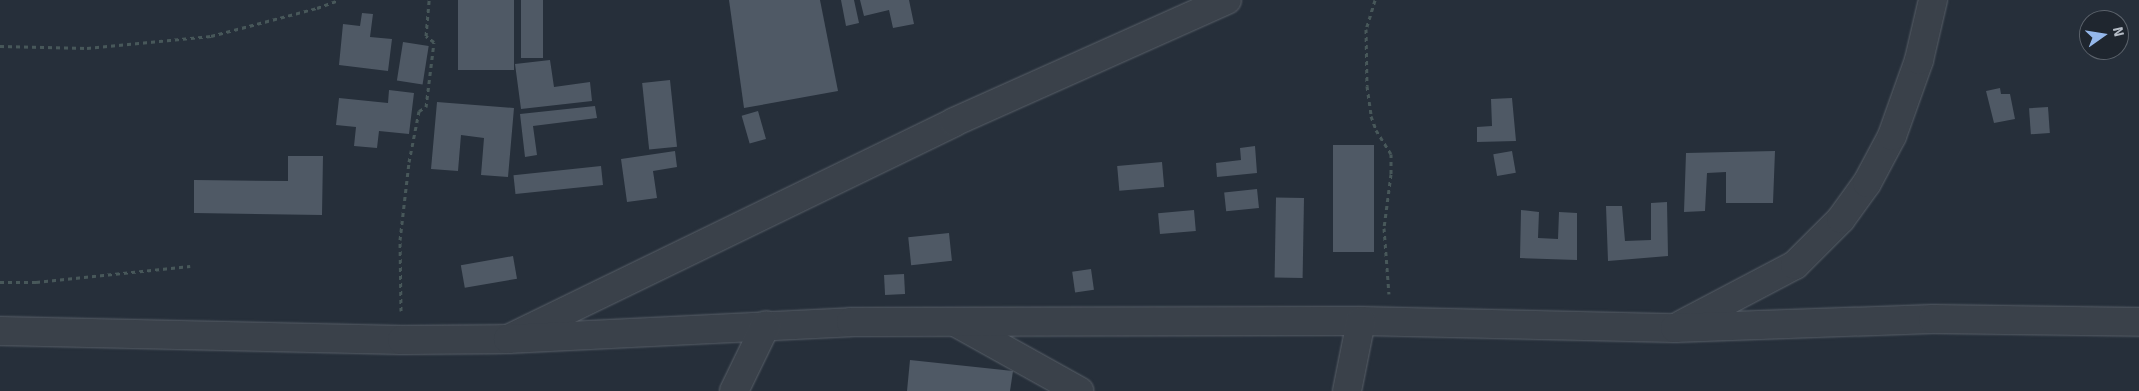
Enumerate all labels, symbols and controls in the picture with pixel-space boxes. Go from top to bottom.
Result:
north arrow [2079,10,2129,60]
text: N [2109,25,2128,38]

